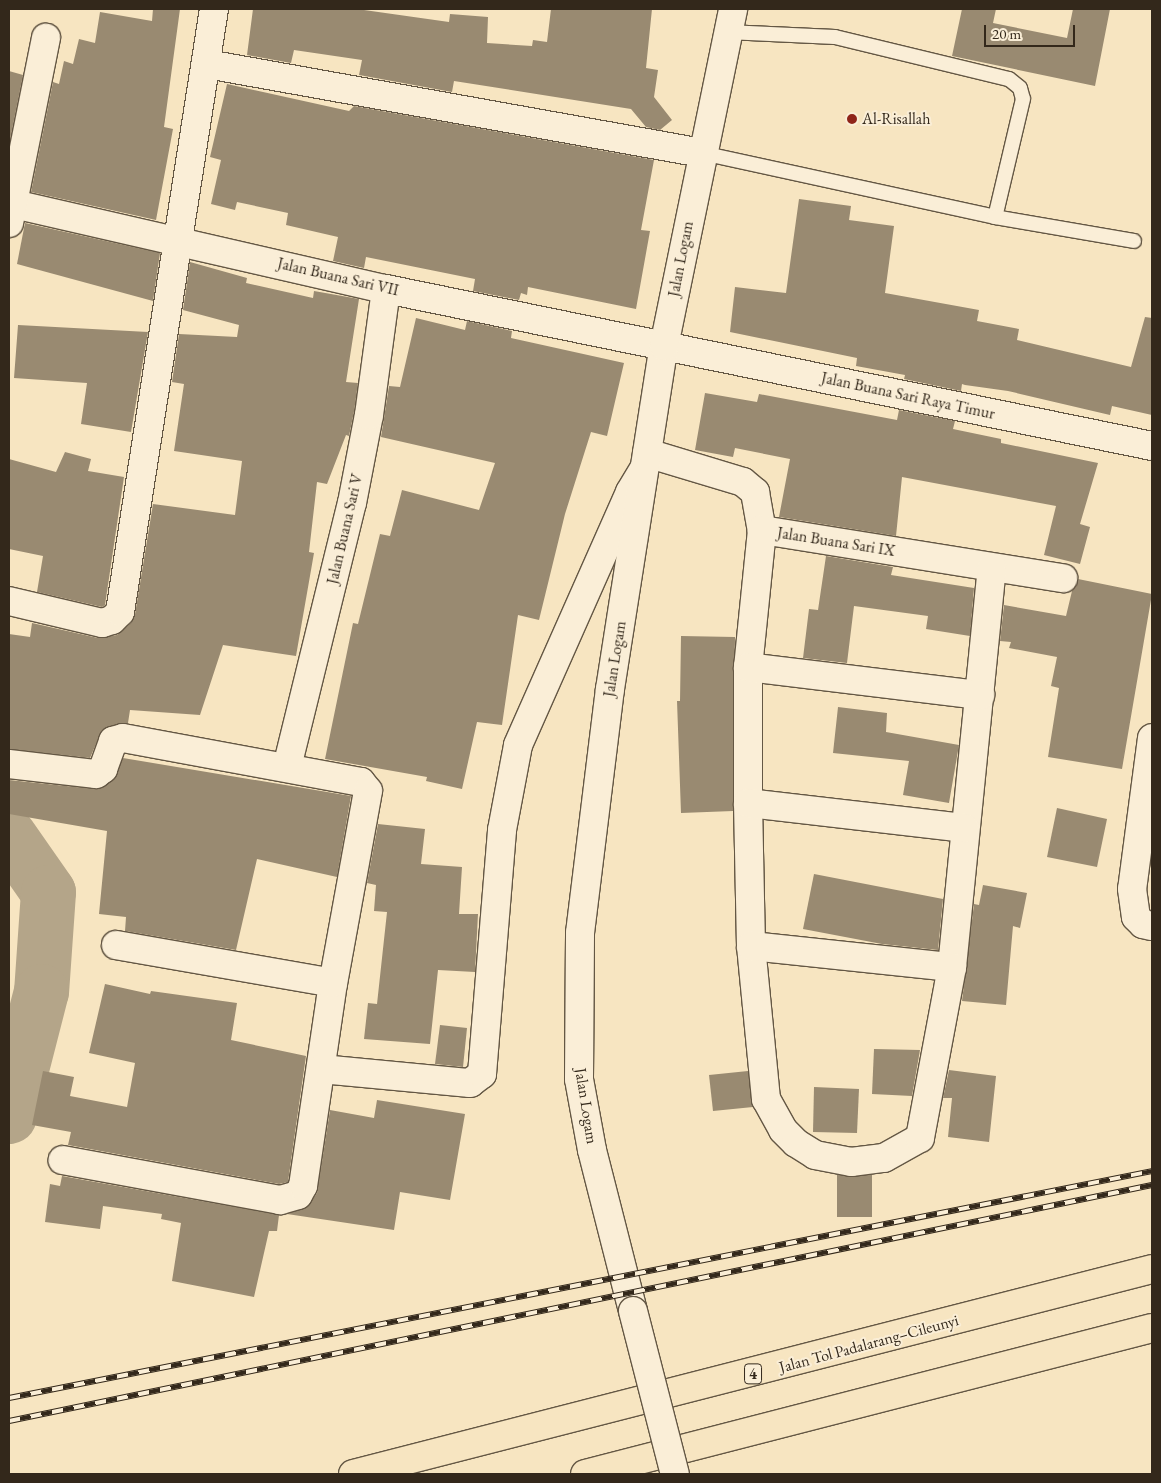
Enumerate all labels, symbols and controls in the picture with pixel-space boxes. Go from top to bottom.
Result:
scale bar [986,15,1077,47]
text: 20 m [992,24,1021,43]
place label: Al-Risallah [862,109,930,129]
marker: Al-Risallah [846,113,858,125]
street label: Jalan Logam [664,219,698,299]
street label: Jalan Buana Sari VII [275,254,401,300]
street label: Jalan Buana Sari Raya Timur [819,368,997,424]
street label: Jalan Buana Sari V [323,472,367,586]
street label: Jalan Buana Sari IX [776,523,896,561]
street label: Jalan Logam [600,620,630,698]
street label: Jalan Logam [571,1067,601,1145]
street label: Jalan Tol Padalarang–Cileunyi [777,1311,961,1377]
road number: 4 [743,1362,763,1386]

